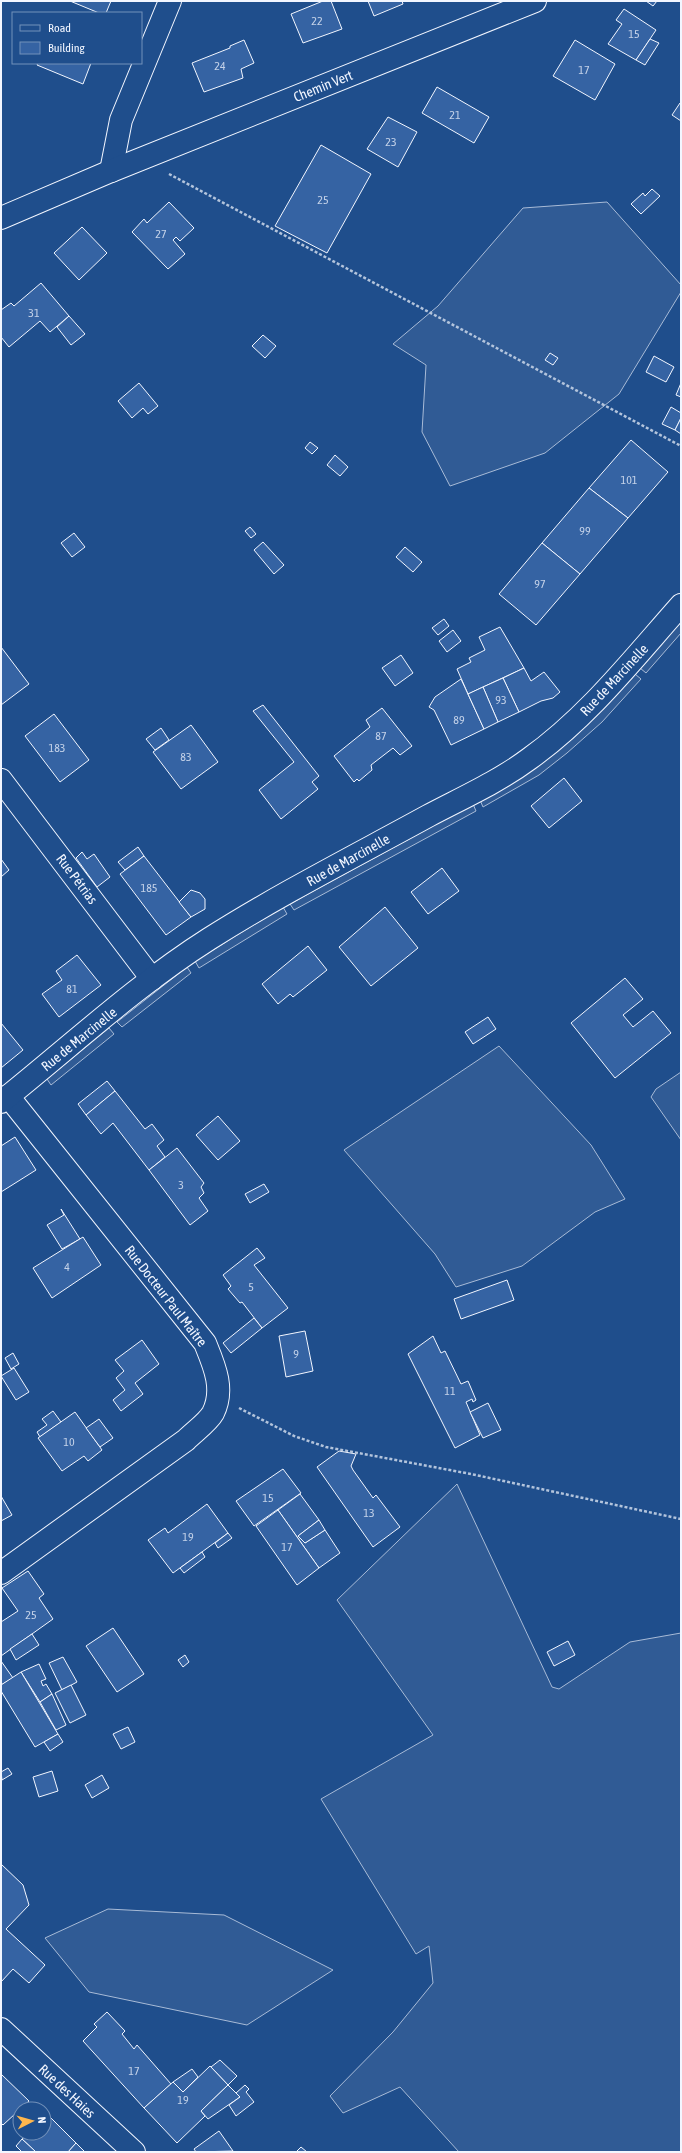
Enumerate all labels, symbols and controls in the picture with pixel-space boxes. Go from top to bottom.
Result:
legend [12,12,142,64]
house number: 22 [311,14,323,28]
text: Road [48,21,71,35]
house number: 15 [628,27,640,41]
text: Building [48,41,86,55]
house number: 24 [214,59,226,73]
house number: 17 [578,63,590,77]
street label: Chemin Vert [291,67,355,105]
house number: 21 [449,108,461,122]
house number: 23 [385,135,397,149]
house number: 25 [317,193,329,207]
house number: 27 [155,227,167,241]
house number: 31 [28,306,40,320]
house number: 101 [621,473,638,487]
house number: 99 [579,524,591,538]
house number: 97 [534,577,546,591]
street label: Rue de Marcinelle [577,641,651,719]
house number: 93 [495,693,507,707]
house number: 89 [453,713,465,727]
house number: 87 [375,729,387,743]
house number: 183 [49,741,65,755]
house number: 83 [180,750,192,764]
street label: Rue de Marcinelle [304,831,392,889]
street label: Rue Pétrias [53,851,101,907]
house number: 185 [141,881,157,895]
house number: 81 [66,982,78,996]
street label: Rue de Marcinelle [38,1004,120,1074]
house number: 3 [178,1178,184,1192]
street label: Rue Docteur Paul Maître [122,1242,210,1350]
house number: 4 [64,1260,70,1274]
house number: 5 [248,1280,254,1294]
house number: 9 [293,1347,299,1361]
house number: 11 [444,1384,456,1398]
house number: 10 [63,1435,75,1449]
house number: 15 [262,1491,274,1505]
house number: 13 [363,1506,375,1520]
house number: 19 [182,1530,194,1544]
house number: 17 [281,1540,293,1554]
house number: 25 [25,1608,37,1622]
street label: Rue des Haies [36,2061,98,2121]
house number: 17 [128,2064,140,2078]
house number: 19 [177,2093,189,2107]
north arrow [12,2101,52,2141]
text: N [36,2116,48,2124]

